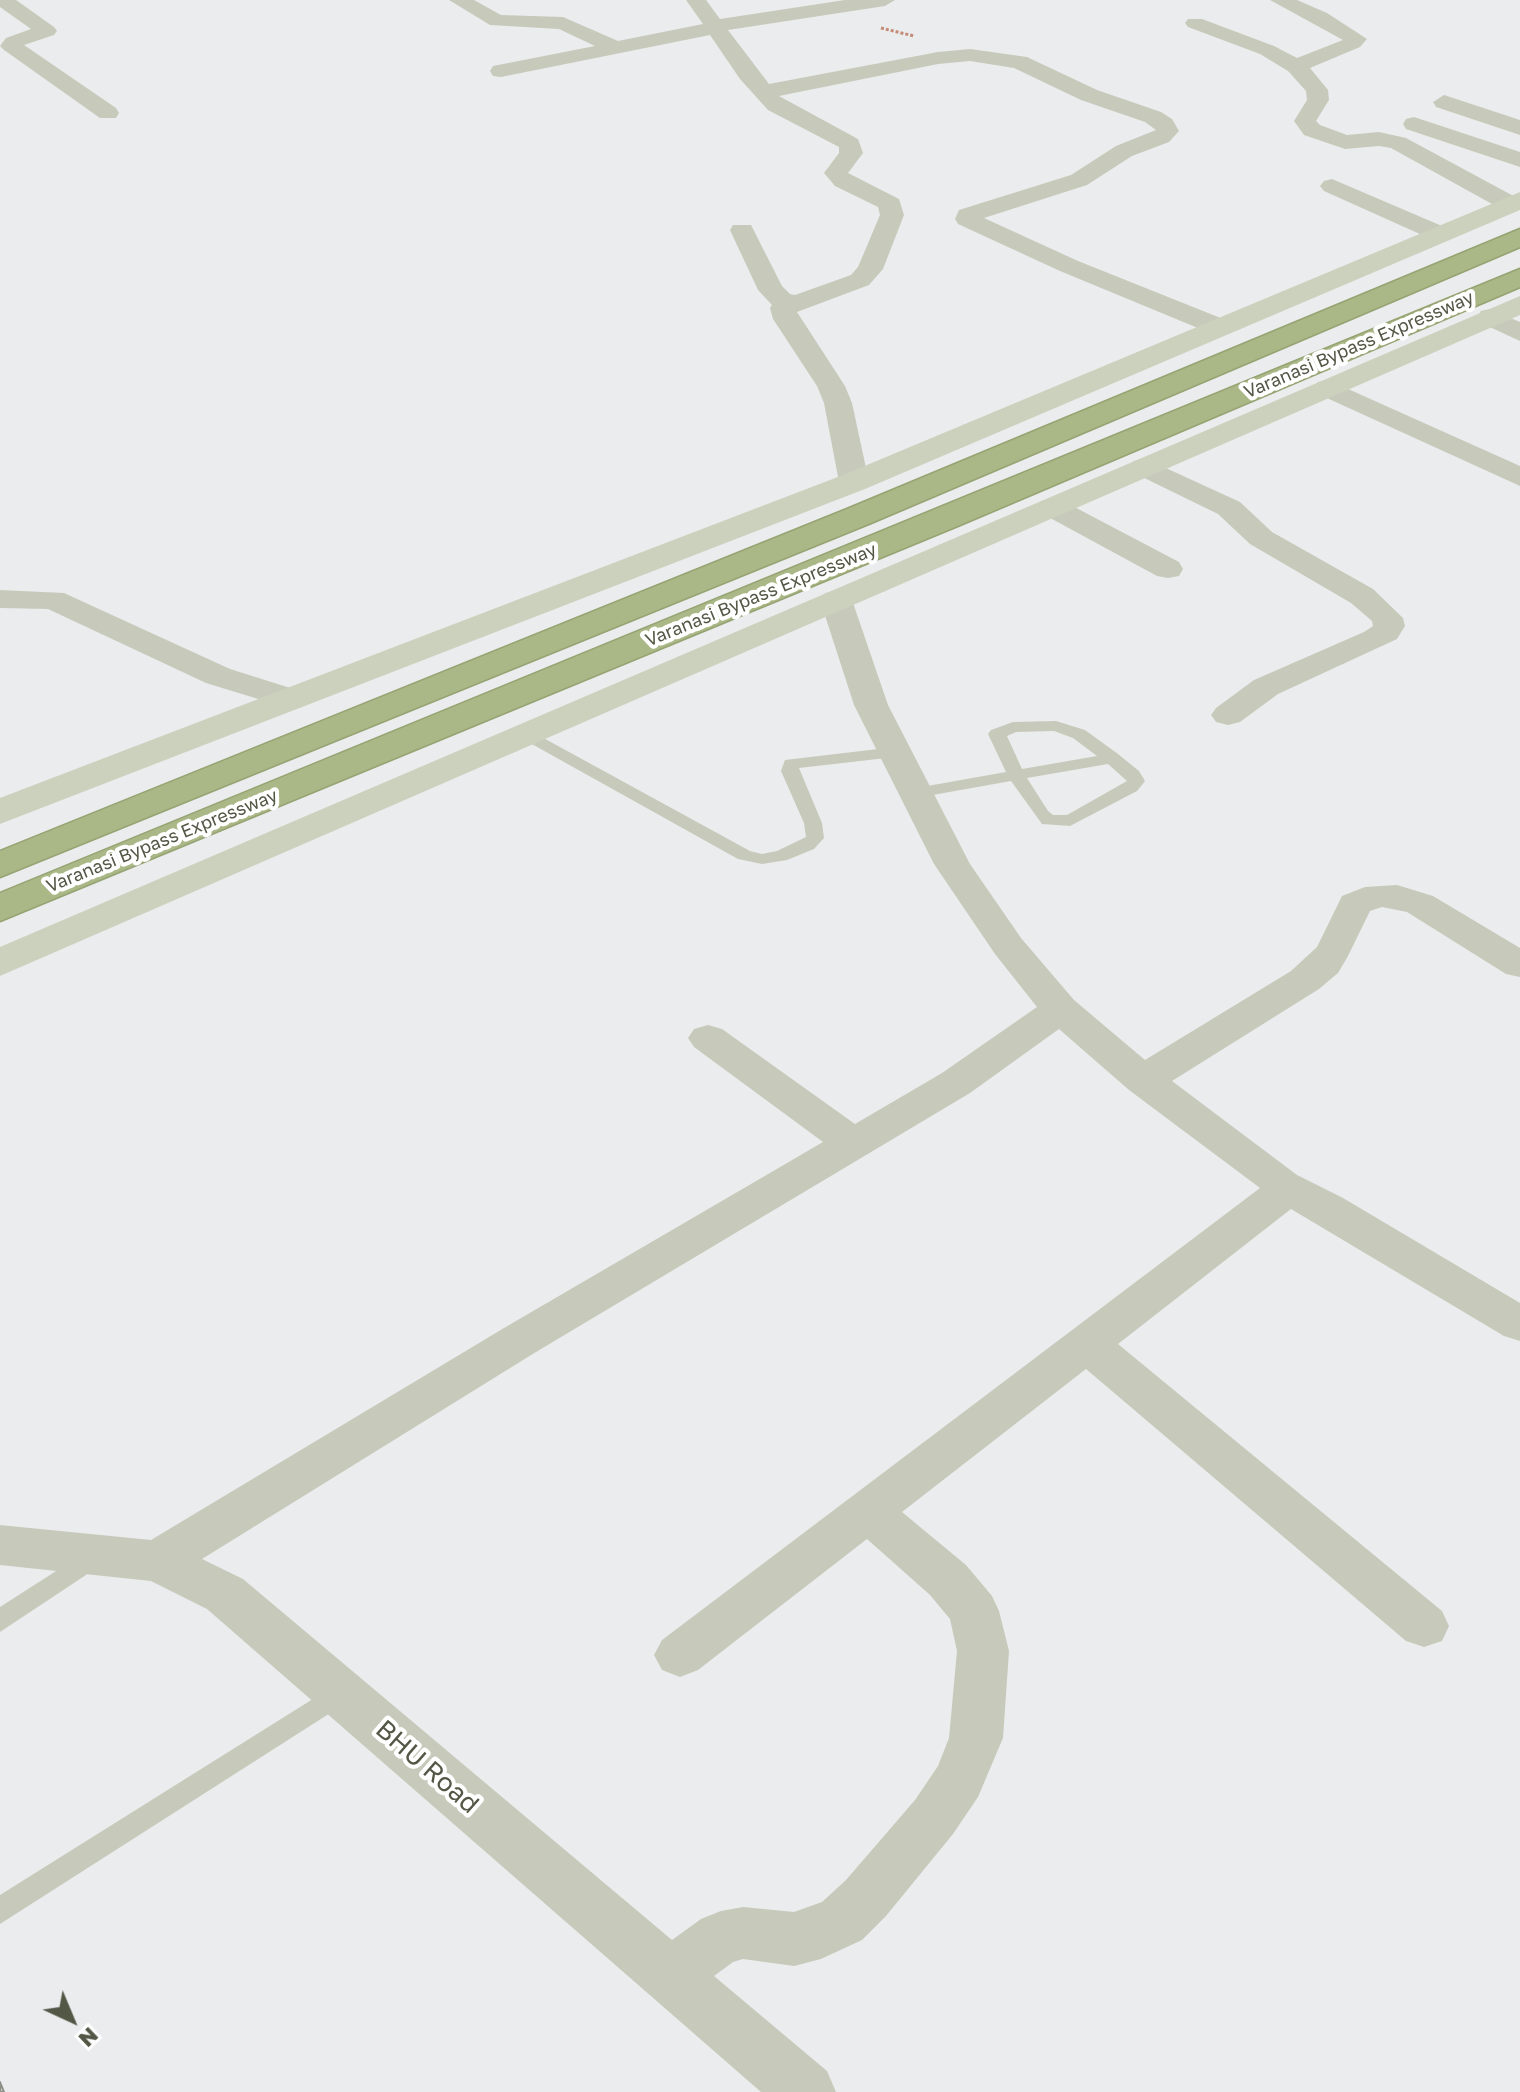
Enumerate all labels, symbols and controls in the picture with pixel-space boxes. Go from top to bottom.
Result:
street label: Varanasi Bypass Expressway [1241,287,1477,403]
street label: Varanasi Bypass Expressway [642,539,880,651]
street label: Varanasi Bypass Expressway [43,785,281,897]
street label: BHU Road [369,1714,485,1820]
north arrow [32,1980,112,2060]
text: N [74,2022,104,2053]

